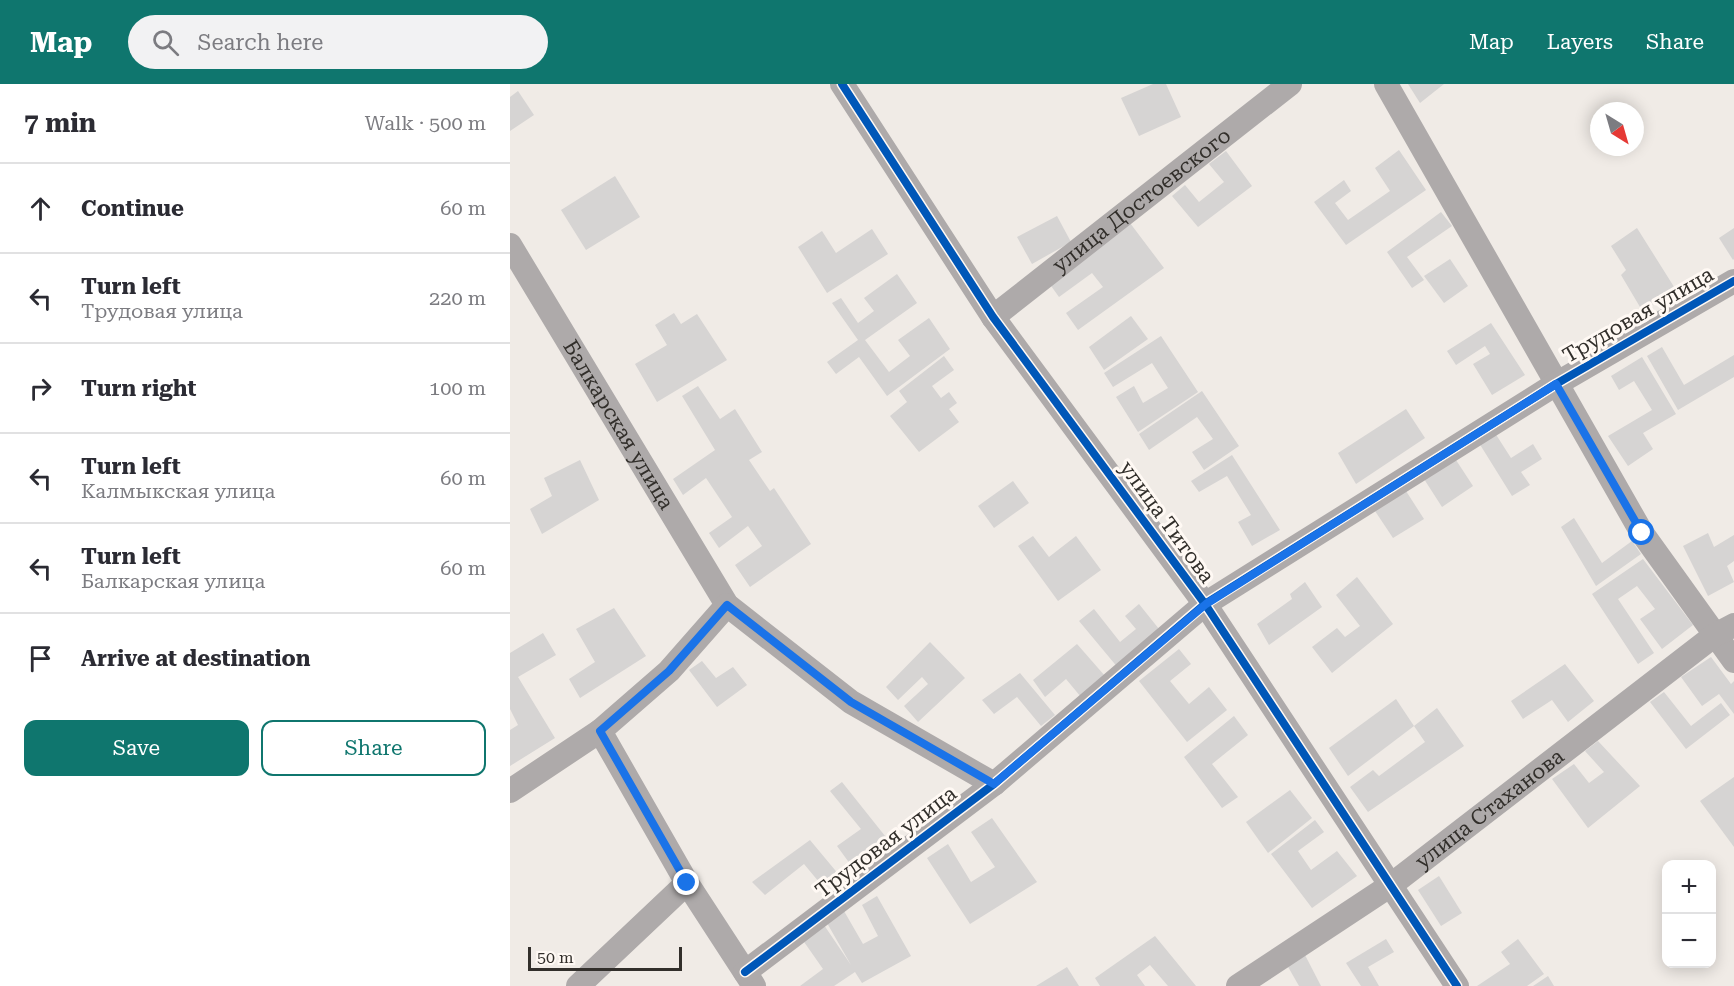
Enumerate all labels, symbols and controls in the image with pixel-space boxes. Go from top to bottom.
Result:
search box [128,15,548,69]
text: Map [30,26,92,59]
icon: search [149,26,182,59]
text: Search here [197,30,323,55]
text: Map [1469,30,1514,54]
text: Layers [1547,30,1613,54]
text: Share [1646,30,1704,54]
north arrow [1590,102,1644,156]
text: 7 min [24,108,96,138]
text: Walk · 500 m [365,111,486,135]
street label: улица Достоевского [1048,123,1235,278]
icon: ahead [24,192,57,225]
text: Continue [81,196,184,221]
text: 60 m [440,196,486,220]
street label: Трудовая улица [1558,262,1718,368]
text: Turn left [81,274,181,299]
icon: left [24,282,57,315]
text: 220 m [429,286,486,310]
text: Трудовая улица [81,299,243,323]
street label: Балкарская улица [558,336,679,514]
icon: right [24,372,57,405]
text: Turn right [81,376,196,401]
text: 100 m [429,376,486,400]
text: Turn left [81,454,181,479]
street label: улица Титова [1115,456,1220,588]
icon: left [24,462,57,495]
text: 60 m [440,466,486,490]
text: Калмыкская улица [81,479,275,503]
route start [1628,519,1654,545]
text: Turn left [81,544,181,569]
icon: left [24,552,57,585]
text: 60 m [440,556,486,580]
text: Балкарская улица [81,569,265,593]
icon: arrive [24,642,57,675]
text: Arrive at destination [81,646,310,671]
button: Save [24,720,249,776]
button: Share [261,720,486,776]
street label: улица Стаханова [1411,744,1569,874]
street label: Трудовая улица [811,781,962,903]
map controls [1662,860,1716,968]
button: + [1662,860,1716,914]
route end [673,869,699,895]
button: − [1662,914,1716,968]
scale bar [528,944,682,972]
text: 50 m [537,948,574,967]

